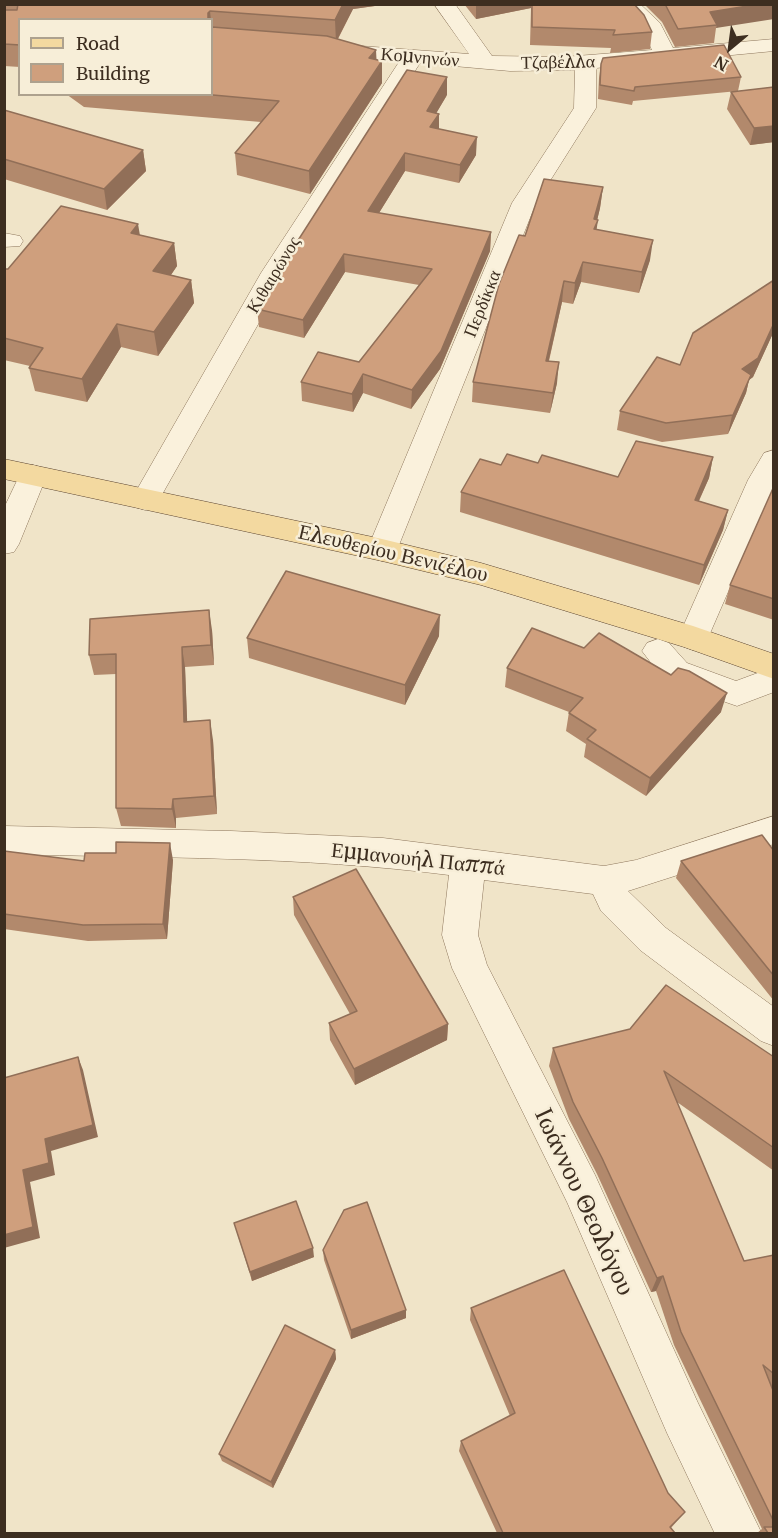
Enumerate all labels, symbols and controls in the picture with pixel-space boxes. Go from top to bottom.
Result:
legend [18,18,213,96]
north arrow [700,18,760,78]
text: Road [76,32,120,55]
street label: Κομνηνών [380,44,460,72]
street label: Τζαβέλλα [521,52,595,74]
text: N [711,52,732,76]
text: Building [76,62,150,85]
street label: Κιθαιρώνος [243,233,305,317]
street label: Περδίκκα [460,267,506,341]
street label: Ελευθερίου Βενιζέλου [296,520,490,588]
street label: Εμμανουήλ Παππά [330,838,506,882]
street label: Ιωάννου Θεολόγου [527,1103,641,1301]

